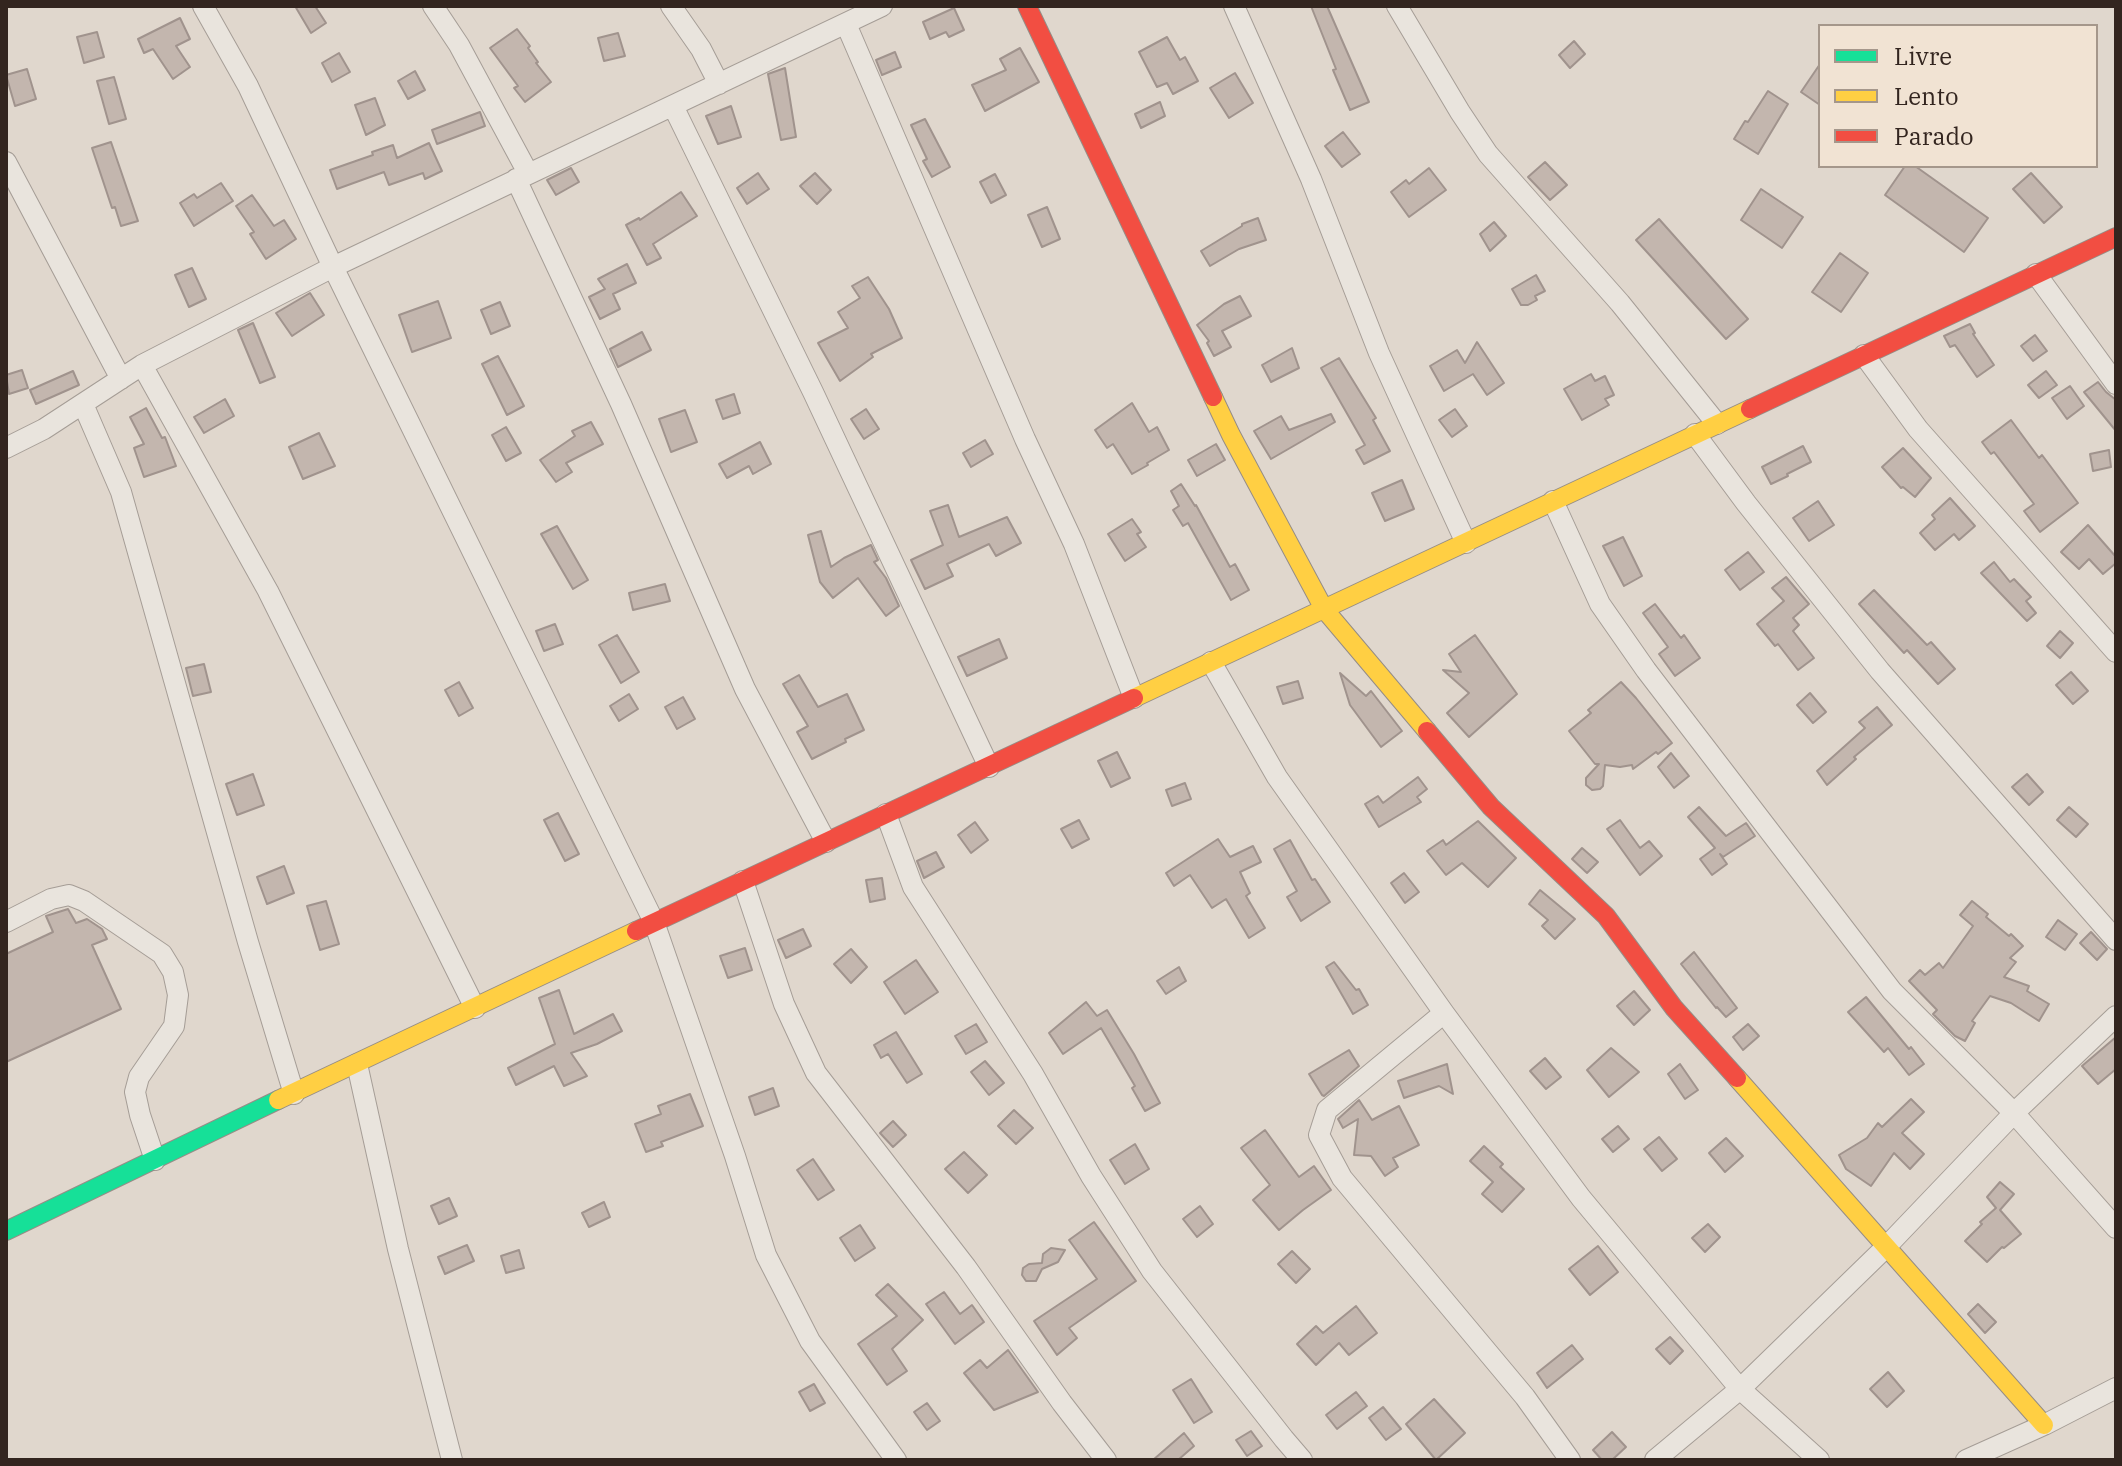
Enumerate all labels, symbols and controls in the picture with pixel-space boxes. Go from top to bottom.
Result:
legend [1818,24,2098,168]
text: Livre [1894,40,1952,72]
text: Lento [1894,80,1958,112]
text: Parado [1894,120,1974,152]

